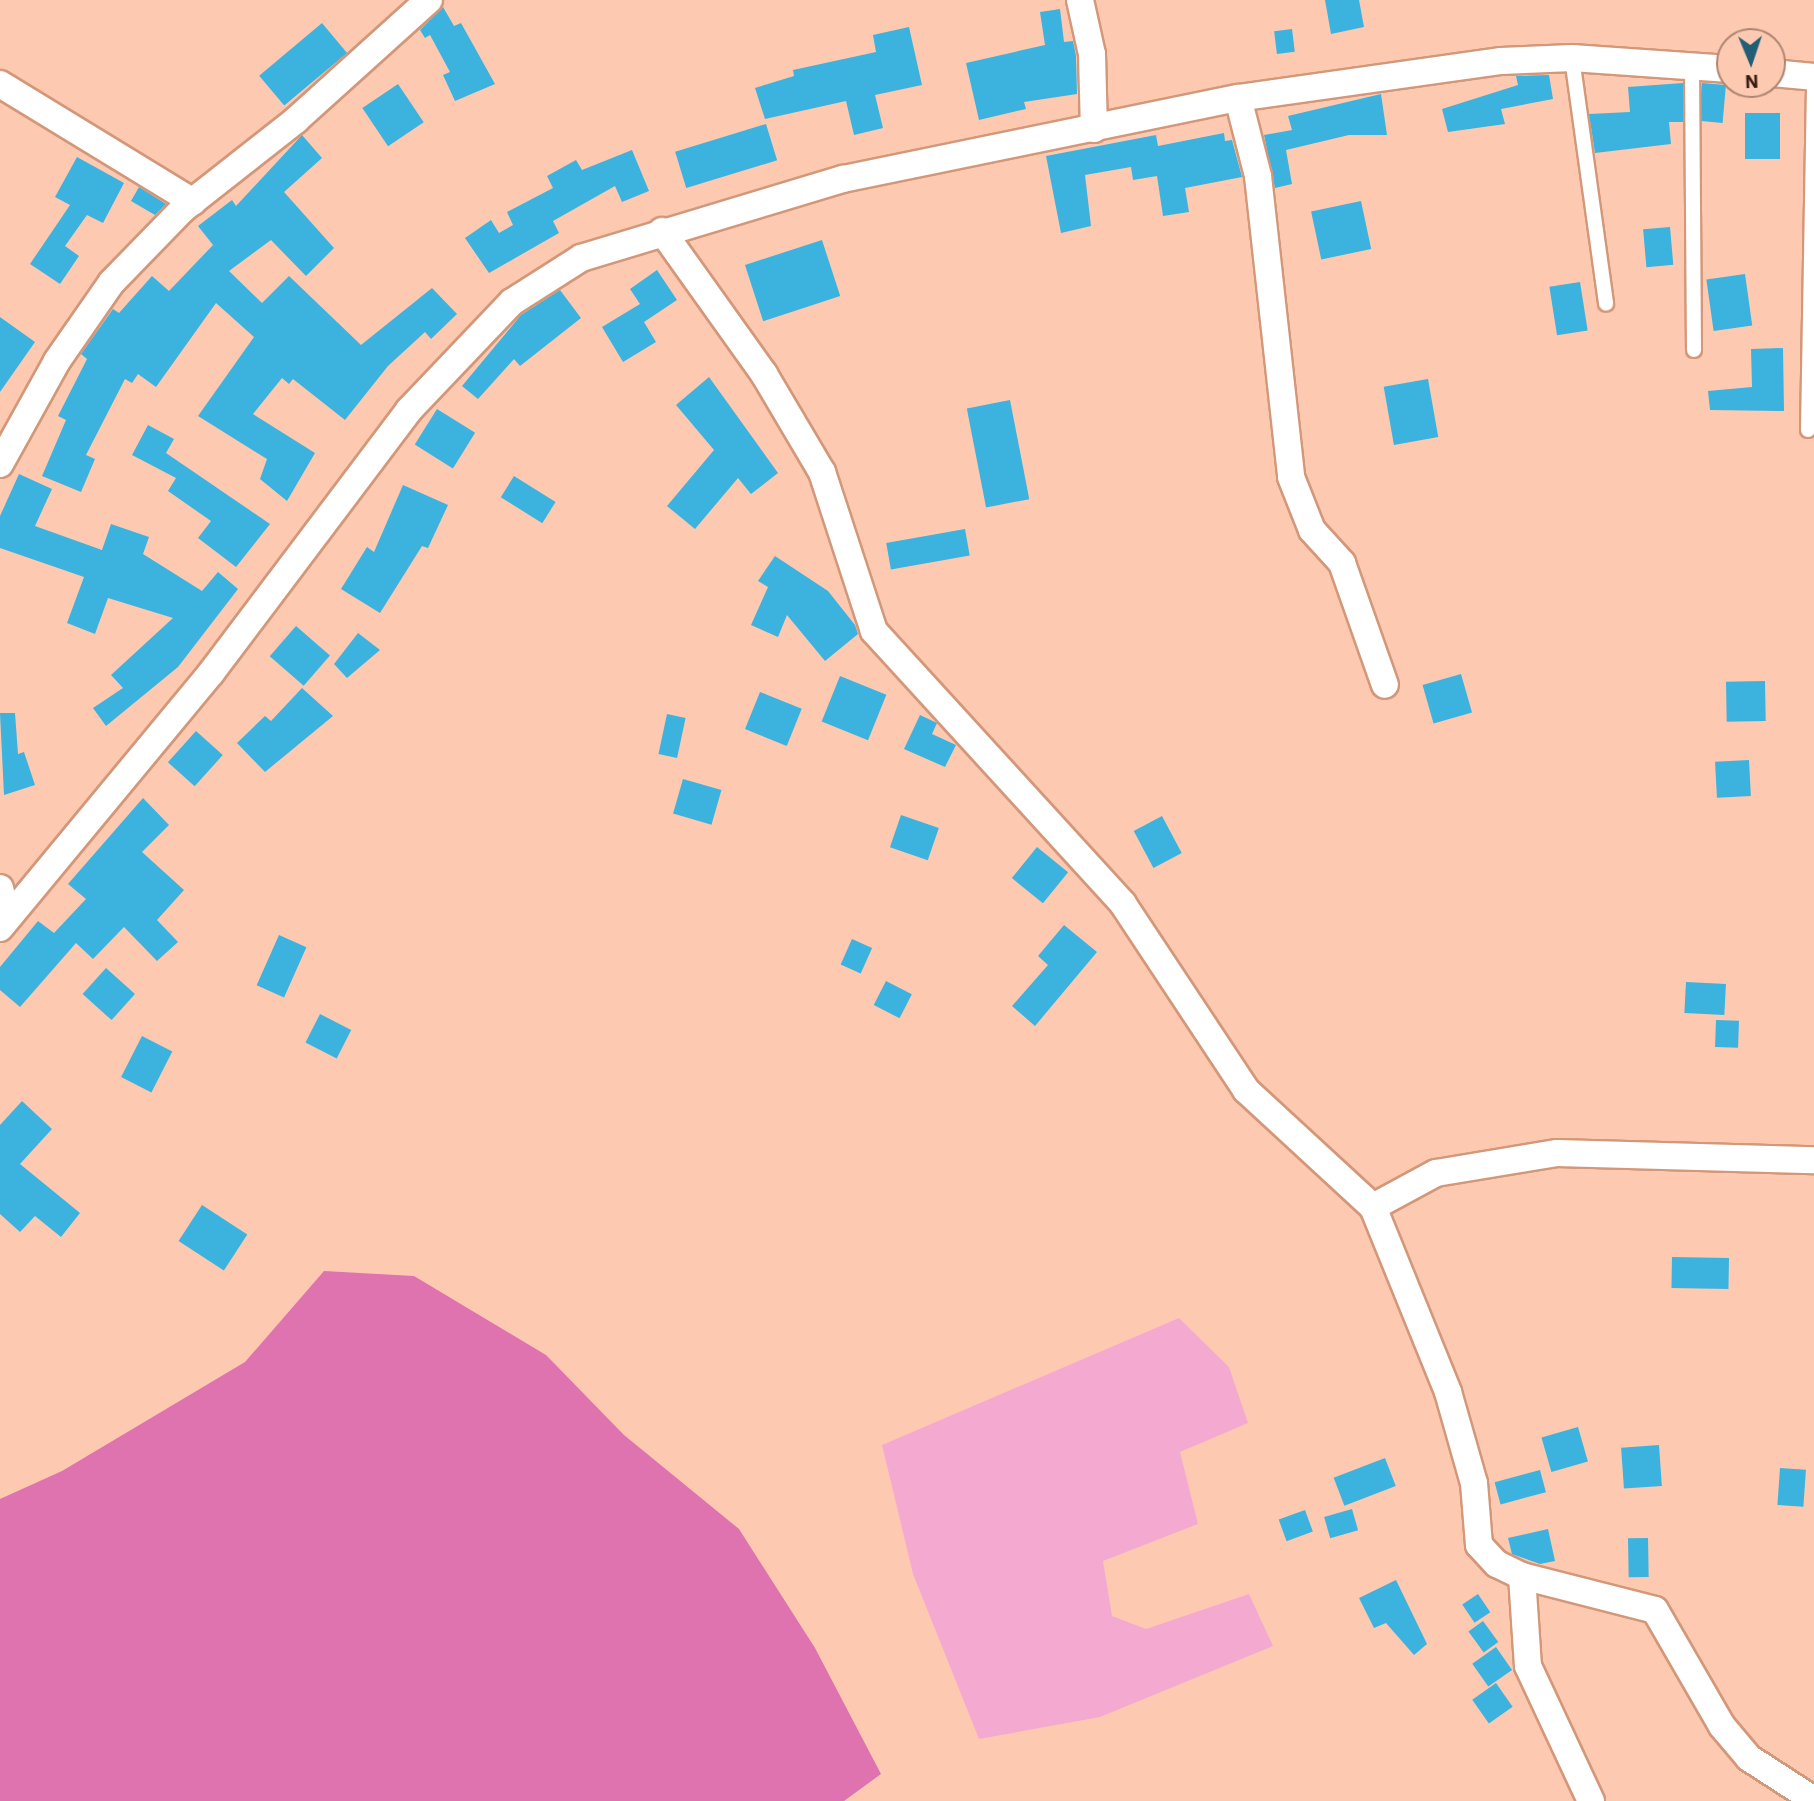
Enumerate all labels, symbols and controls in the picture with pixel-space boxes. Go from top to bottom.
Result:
north arrow [1716,28,1786,98]
text: N [1744,70,1759,94]

